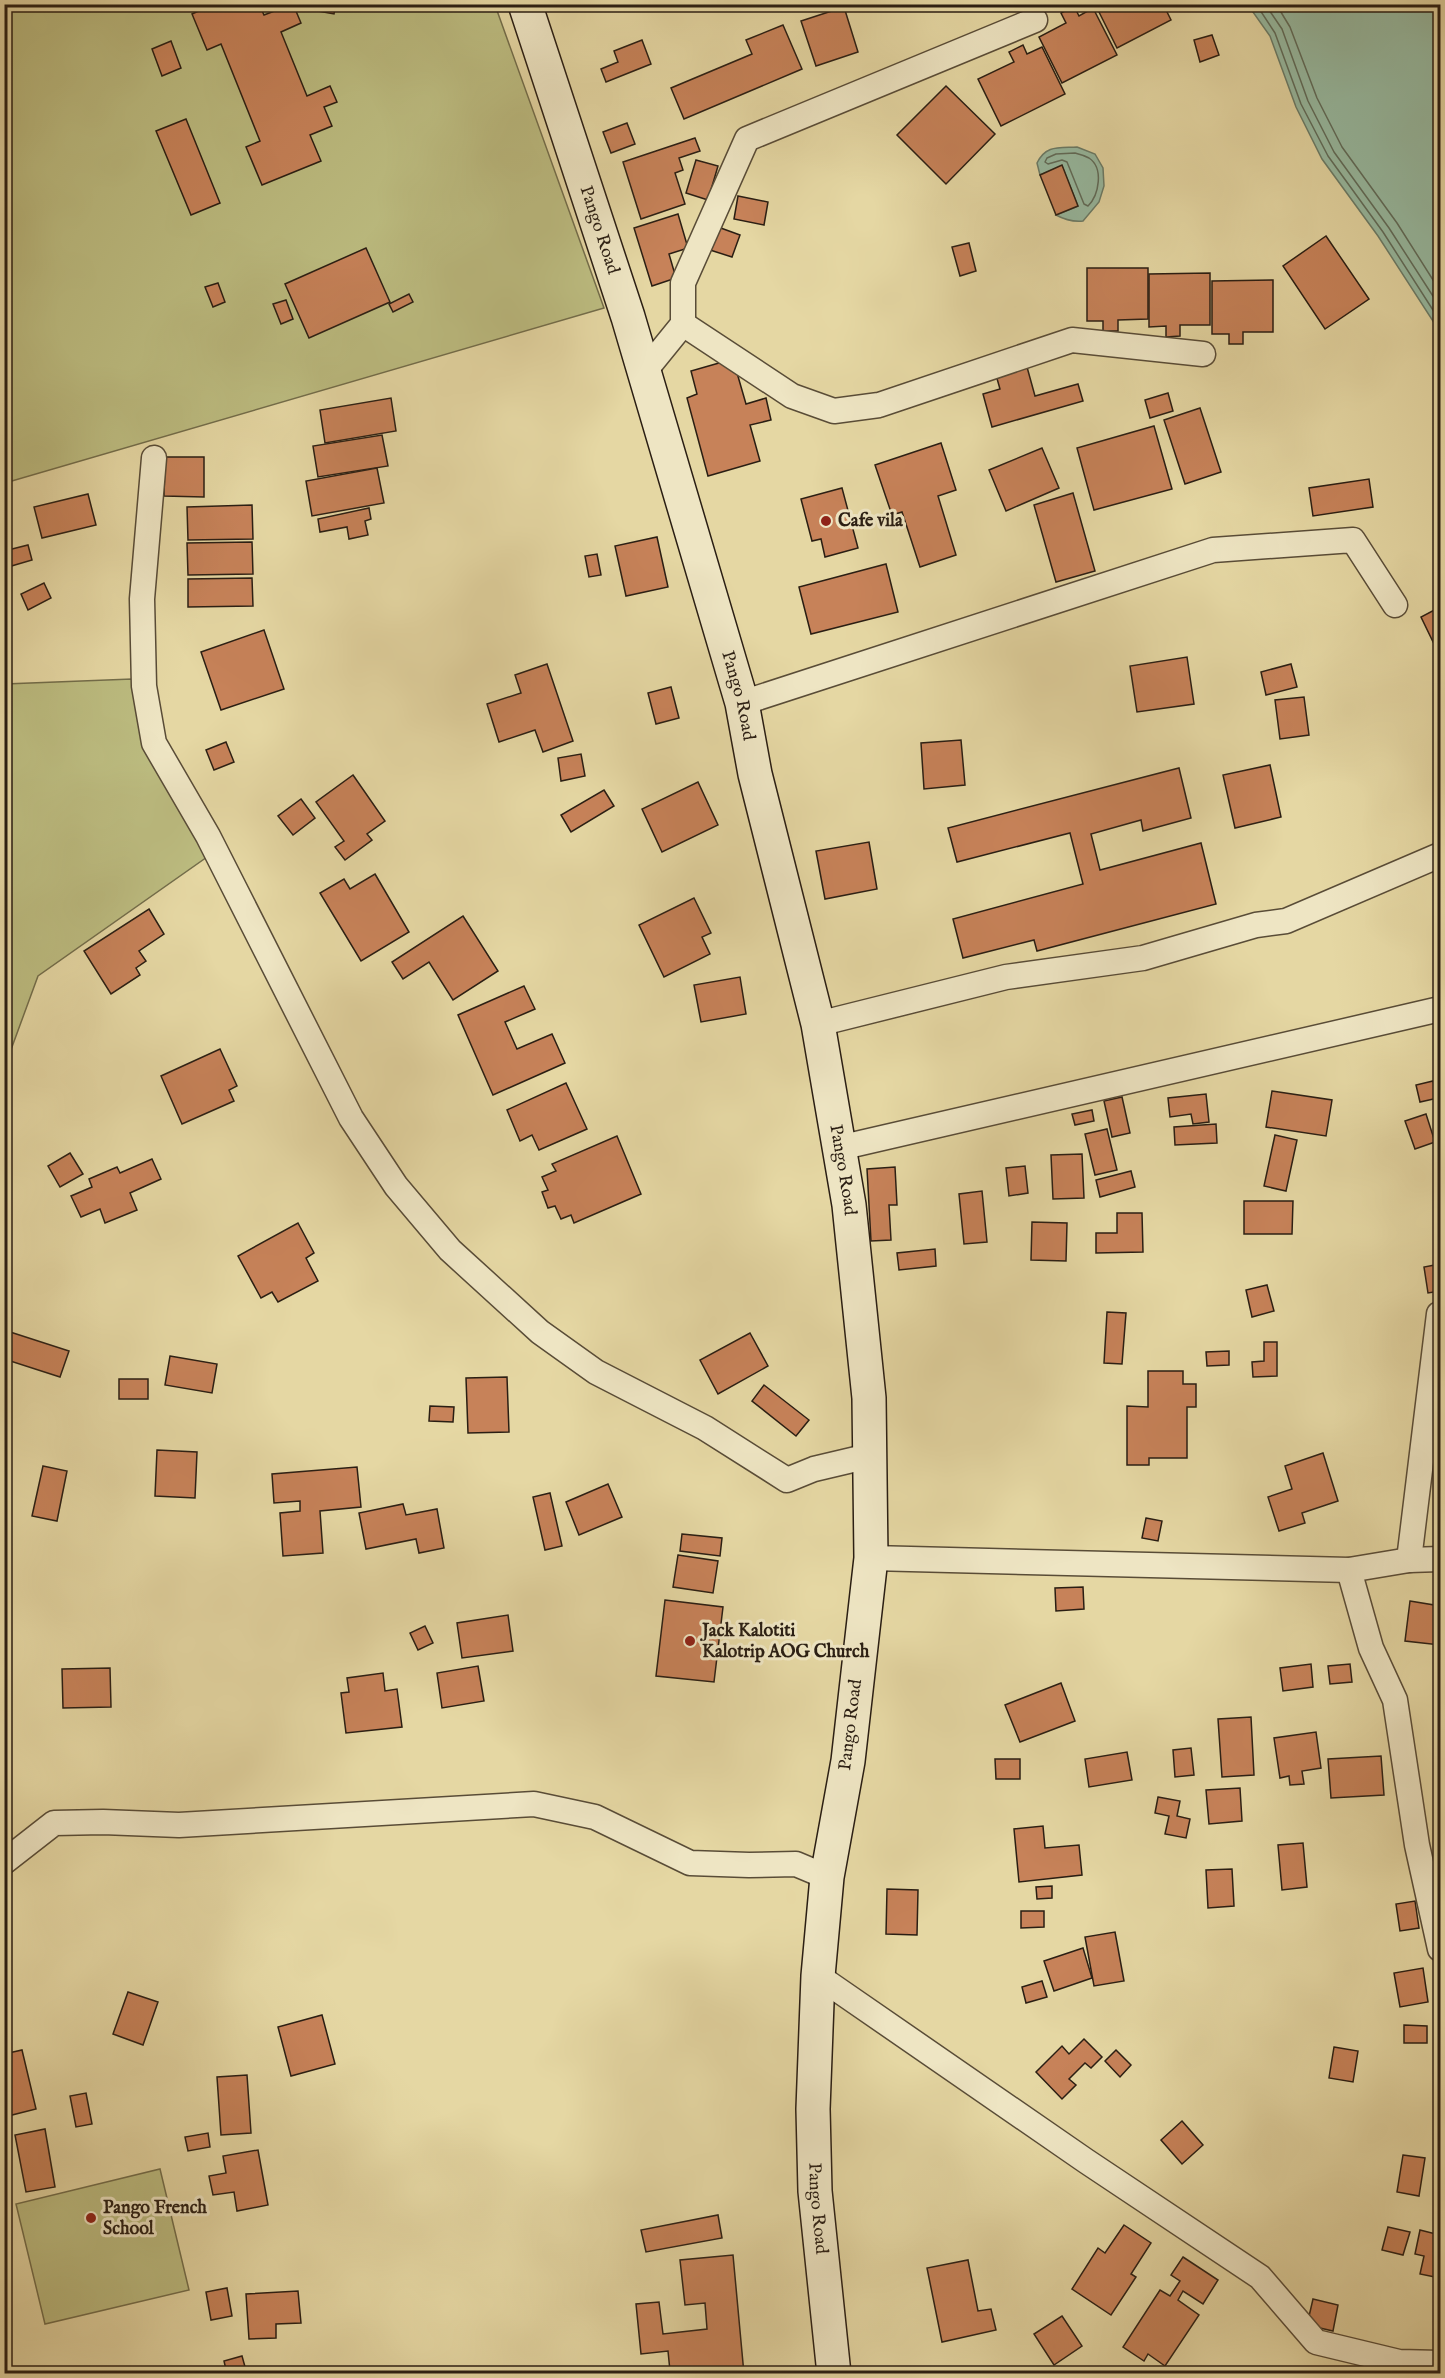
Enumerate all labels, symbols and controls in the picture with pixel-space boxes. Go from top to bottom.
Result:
street label: Pango Road [574,183,625,278]
place label: Cafe vila [838,510,904,533]
marker: Cafe vila [819,514,833,528]
street label: Pango Road [716,648,760,743]
street label: Pango Road [824,1123,862,1217]
place label: Jack Kalotiti Kalotrip AOG Church [700,1620,870,1664]
marker: Jack Kalotiti Kalotrip AOG Church [683,1634,697,1648]
street label: Pango Road [834,1678,868,1772]
street label: Pango Road [803,2162,833,2256]
place label: Pango French School [103,2197,207,2241]
marker: Pango French School [84,2211,98,2225]

